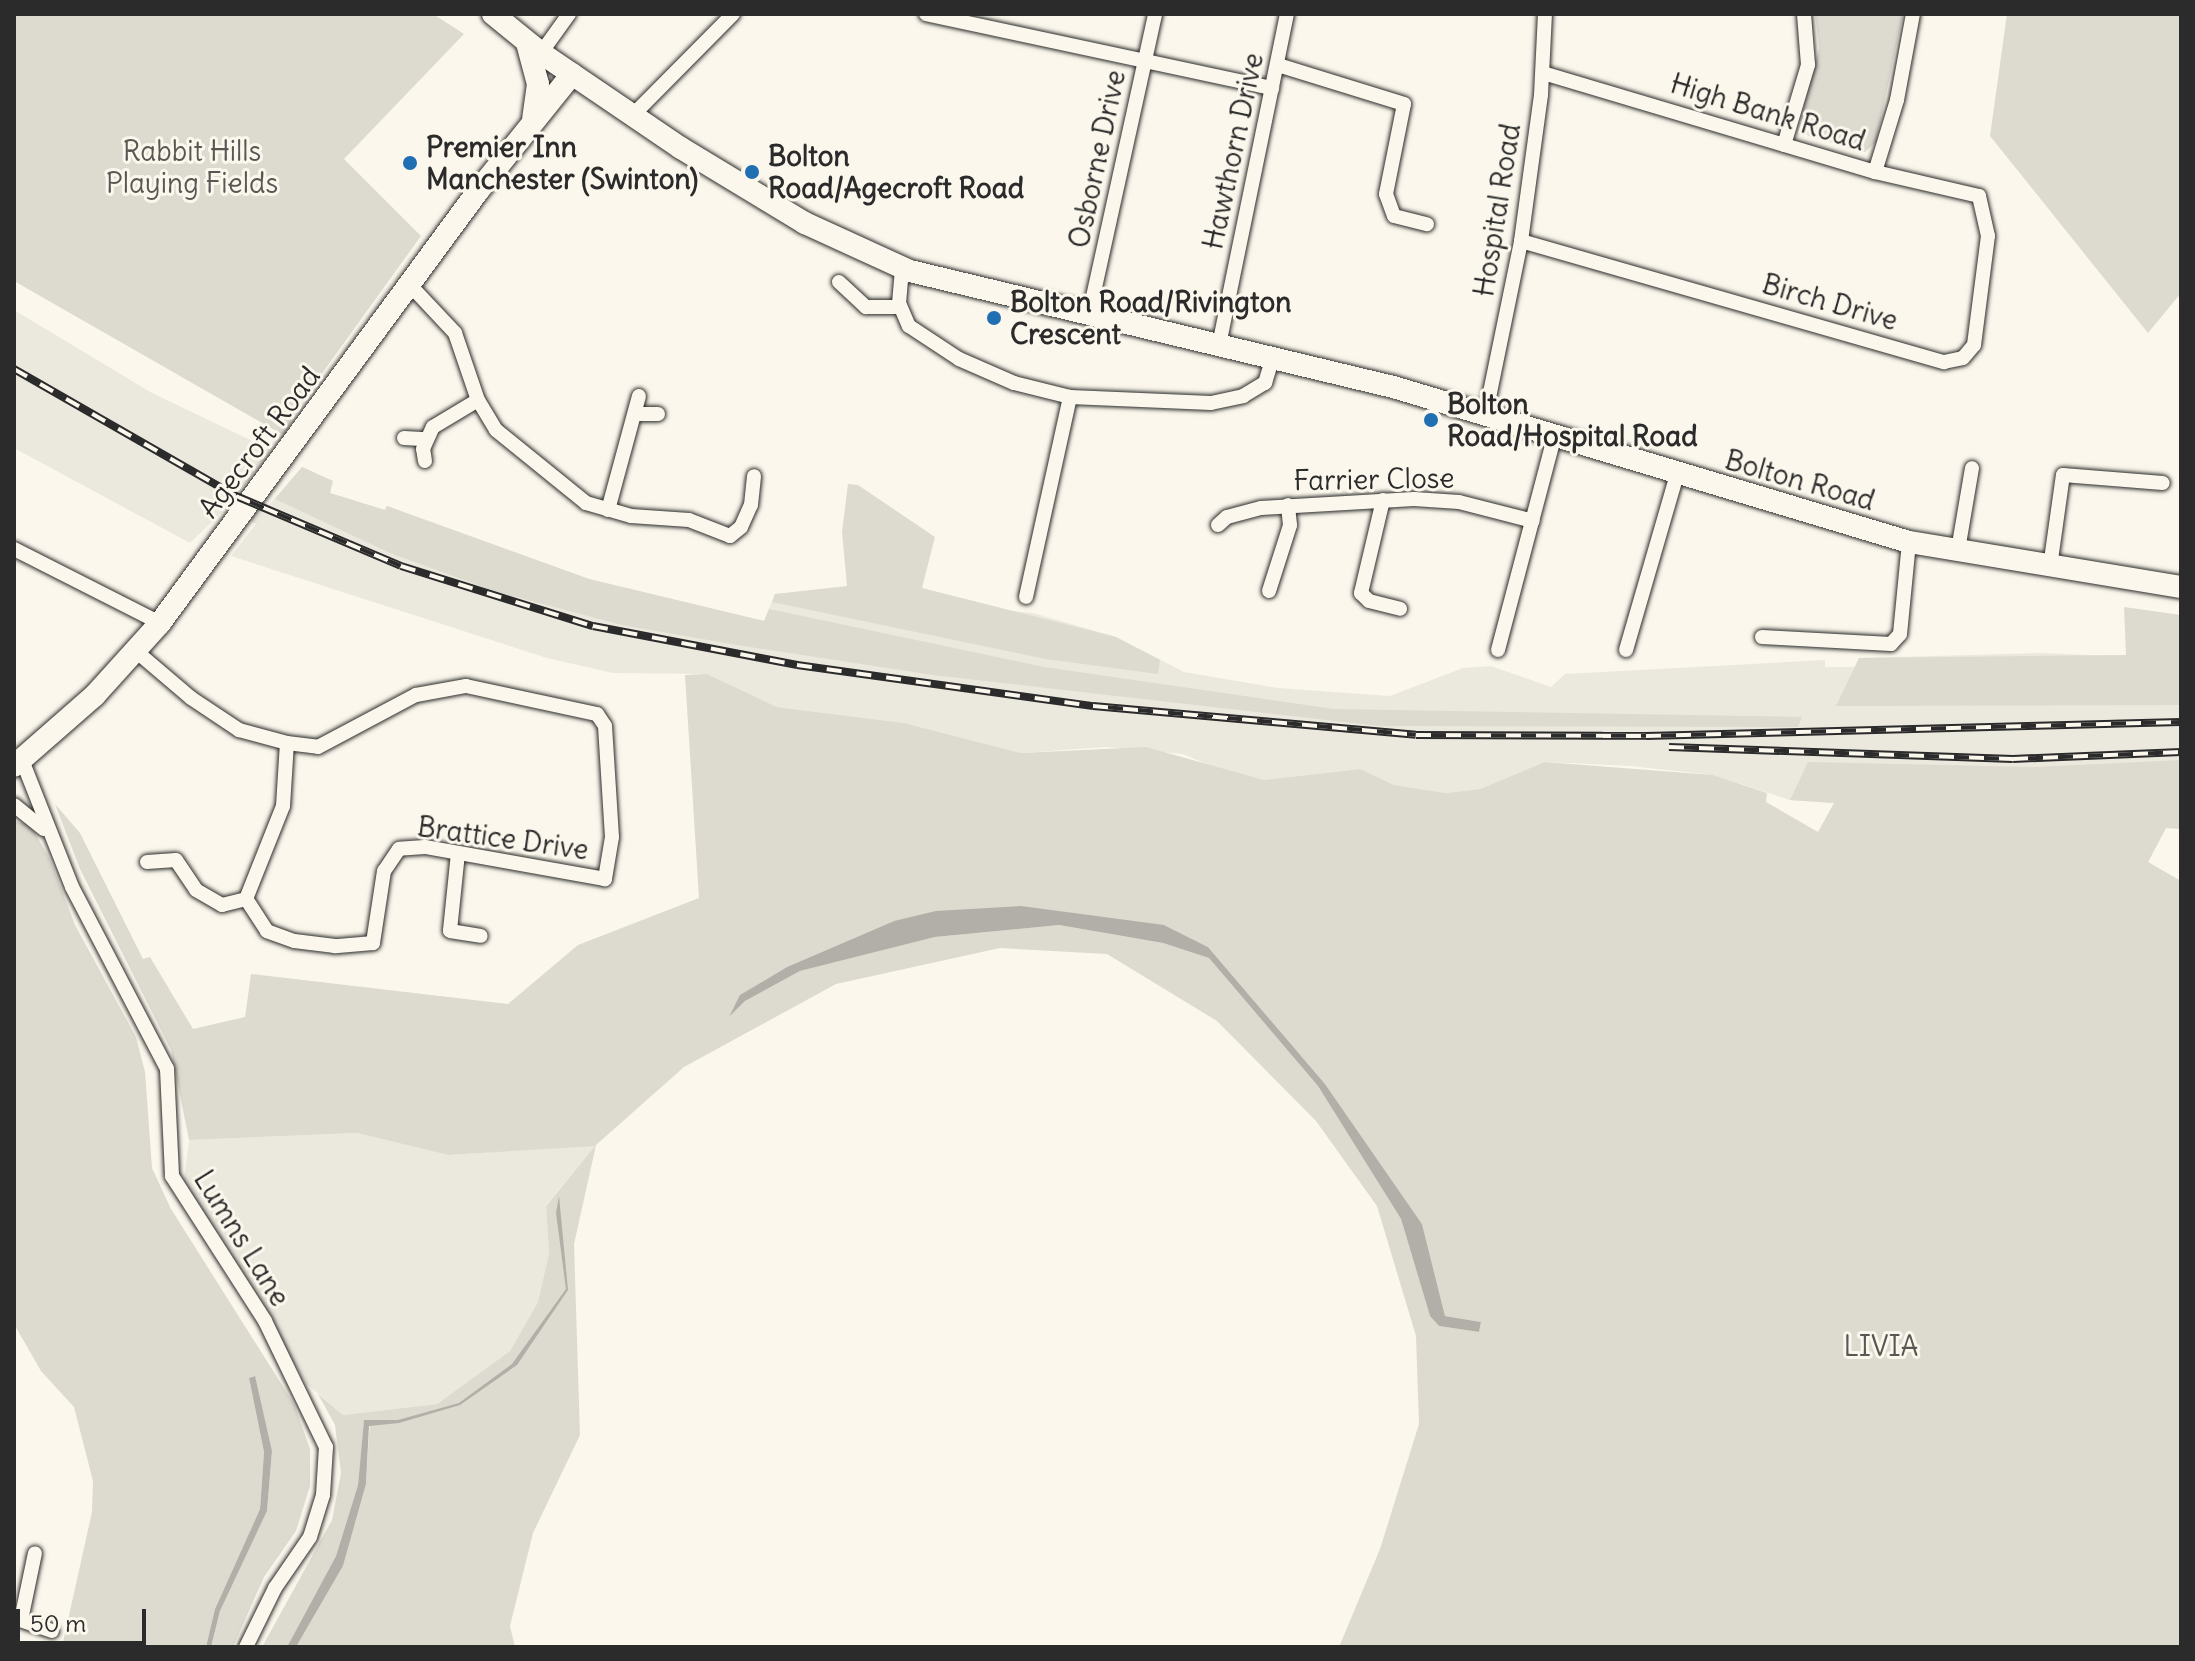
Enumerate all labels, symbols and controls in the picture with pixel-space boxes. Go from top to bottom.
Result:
street label: Hawthorn Drive [1196,50,1270,252]
street label: High Bank Road [1667,66,1869,158]
street label: Osborne Drive [1062,67,1132,251]
street label: Hospital Road [1467,121,1527,299]
place label: Premier Inn Manchester (Swinton) [426,130,698,196]
park label: Rabbit Hills Playing Fields [106,134,278,200]
place label: Bolton Road/Agecroft Road [768,139,1024,205]
marker: Premier Inn Manchester (Swinton) [401,154,419,172]
marker: Bolton Road/Agecroft Road [743,163,761,181]
street label: Birch Drive [1759,267,1901,337]
place label: Bolton Road/Rivington Crescent [1010,285,1291,351]
marker: Bolton Road/Rivington Crescent [985,309,1003,327]
street label: Agecroft Road [191,360,327,524]
place label: Bolton Road/Hospital Road [1447,387,1698,453]
marker: Bolton Road/Hospital Road [1422,411,1440,429]
street label: Bolton Road [1721,443,1879,517]
street label: Farrier Close [1293,461,1455,497]
street label: Brattice Drive [415,809,591,867]
street label: Lumns Lane [187,1164,297,1312]
park label: LIVIA [1843,1329,1919,1363]
scale bar [20,1593,150,1643]
text: 50 m [30,1608,86,1638]

